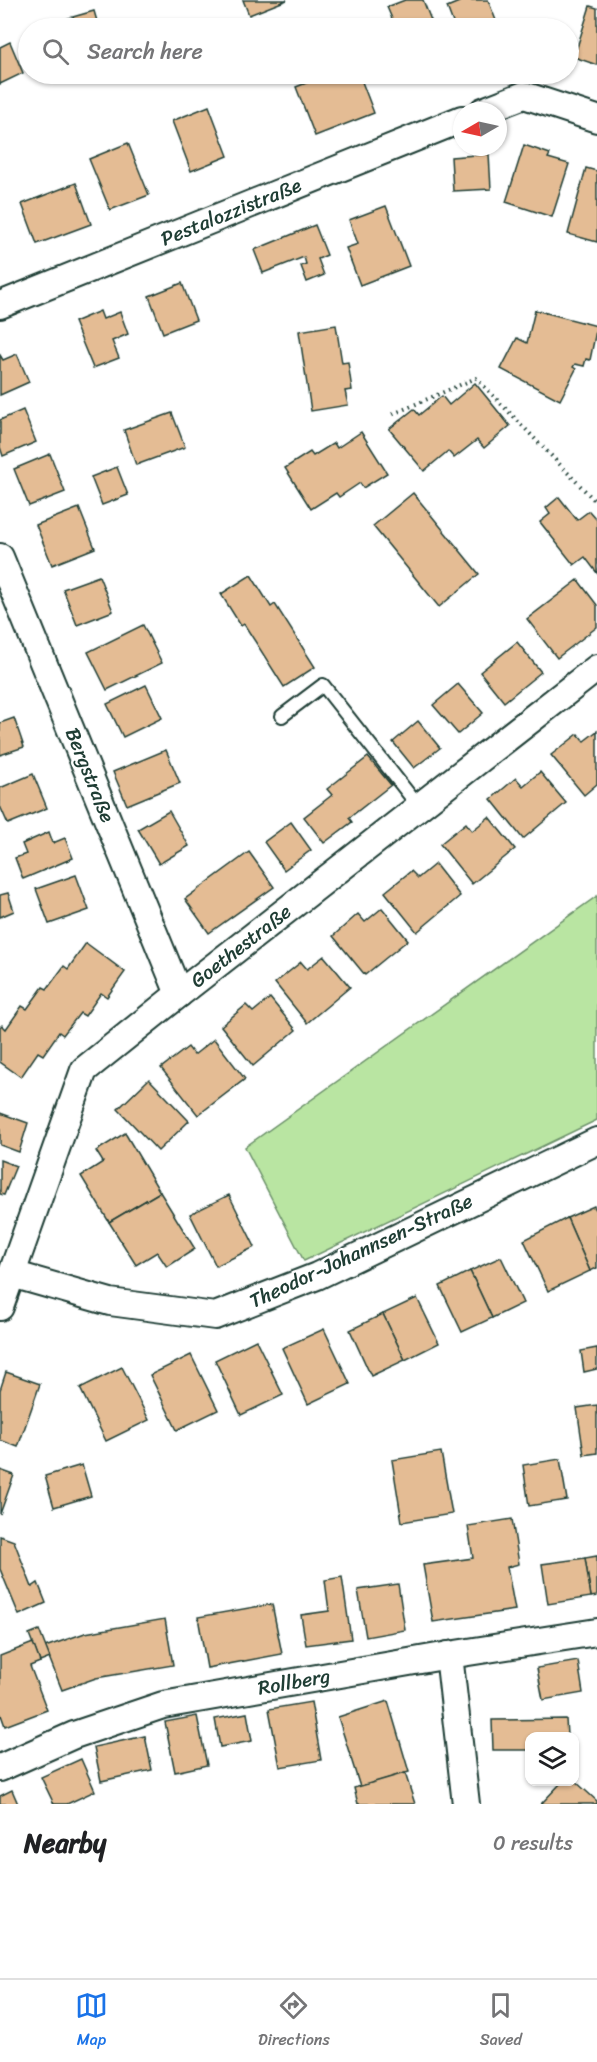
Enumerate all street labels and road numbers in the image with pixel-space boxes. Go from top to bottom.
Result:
street label: Pestalozzistraße [155,168,307,256]
street label: Bergstraße [55,722,125,828]
street label: Goethestraße [183,895,299,997]
street label: Theodor-Johannsen-Straße [243,1184,479,1318]
street label: Rollberg [255,1658,333,1706]

